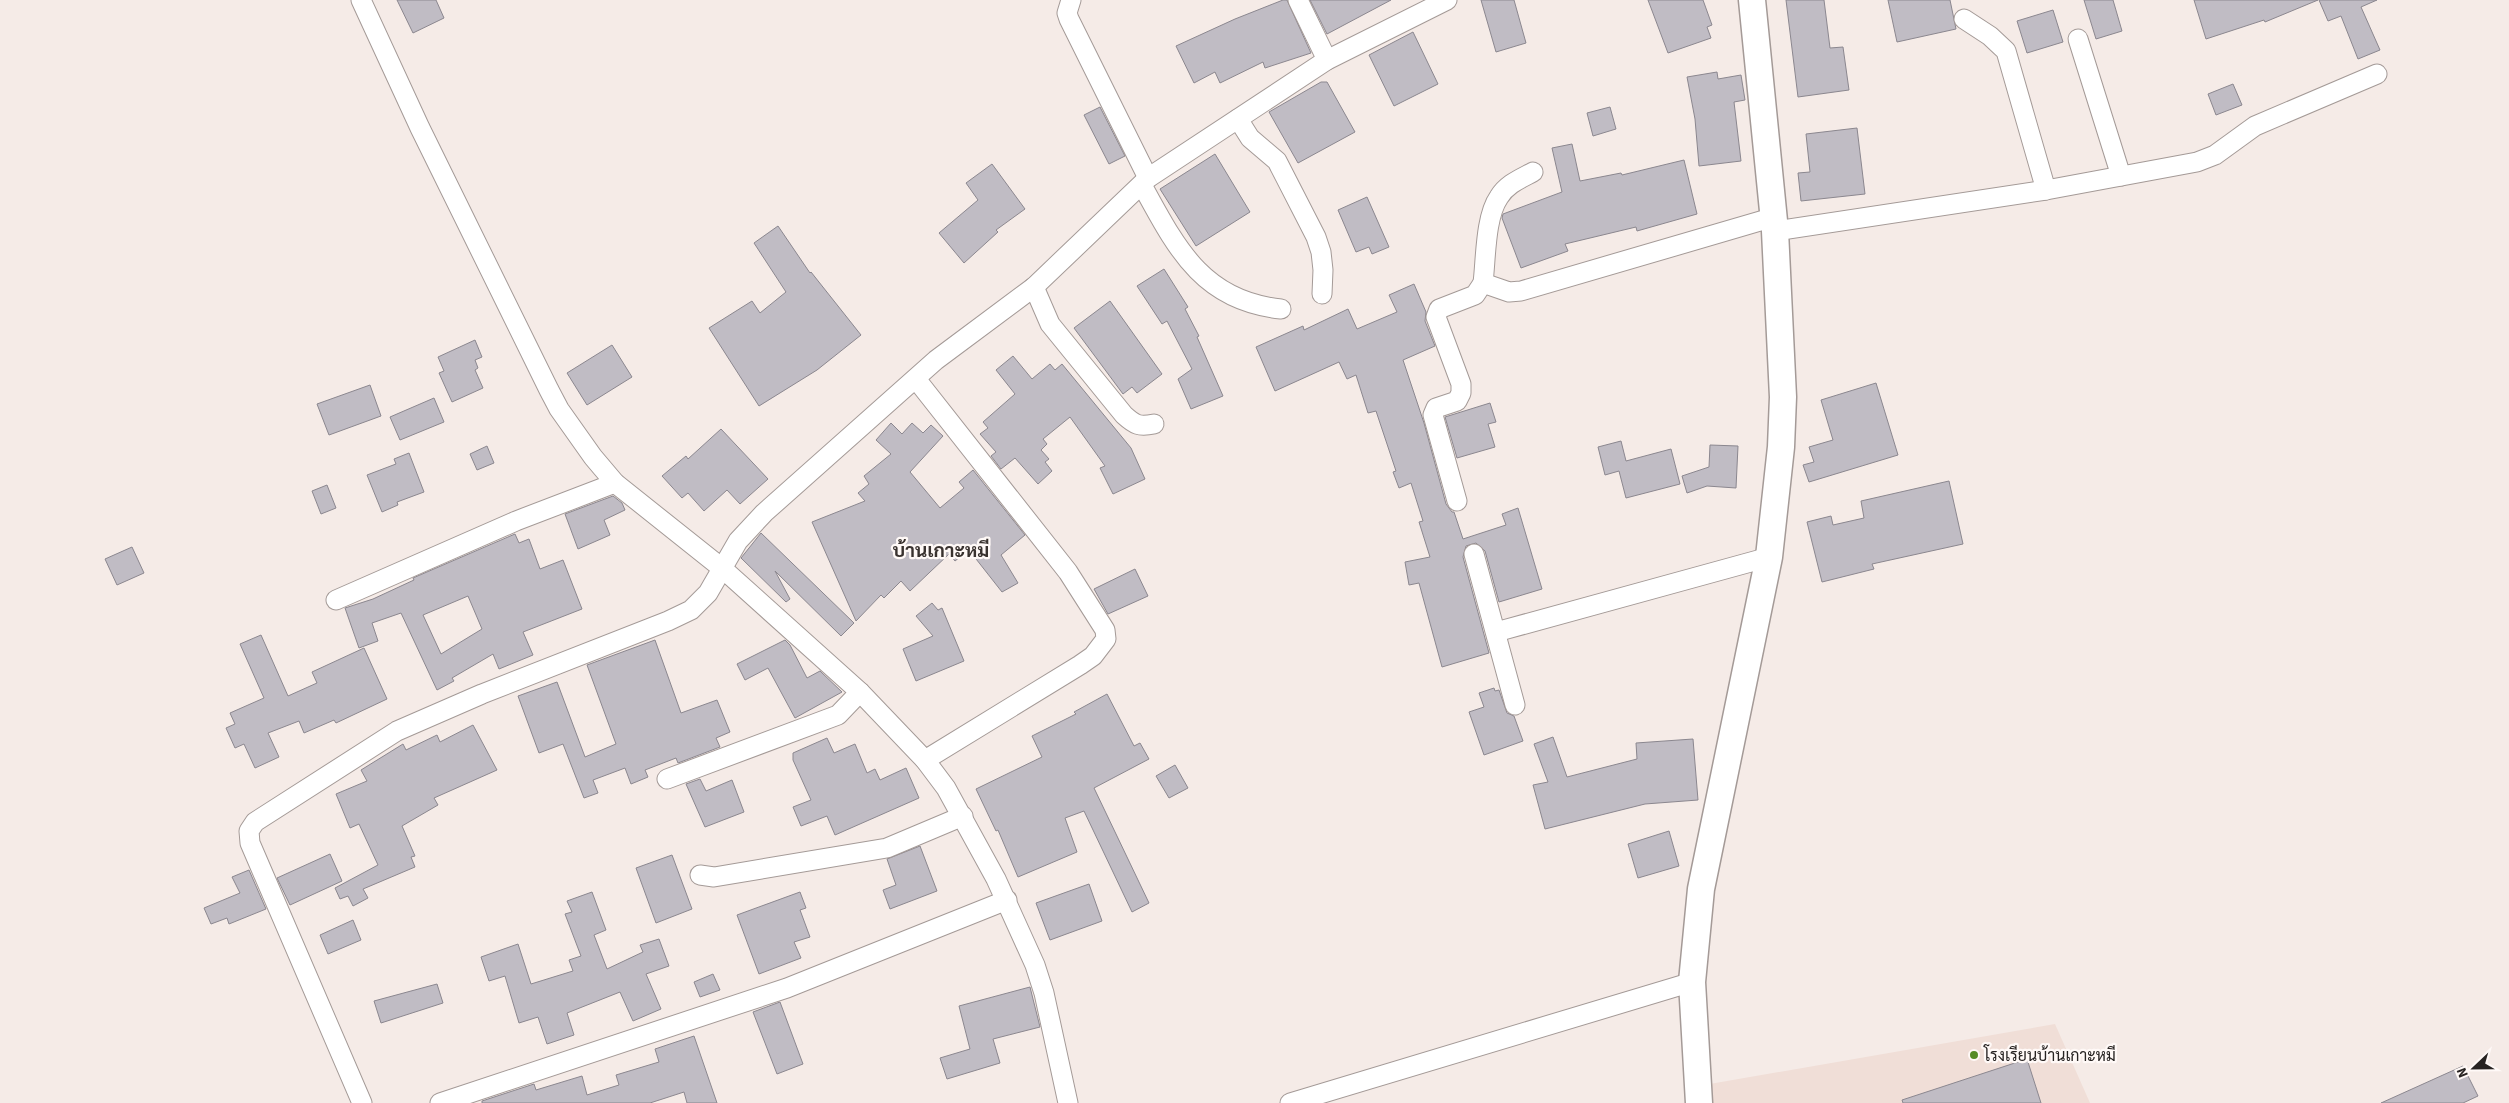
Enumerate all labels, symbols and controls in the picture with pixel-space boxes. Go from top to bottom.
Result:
district label: บ้านเกาะหมี [893,538,989,565]
north arrow [2449,1043,2499,1093]
place label: โรงเรียนบ้านเกาะหมี [1983,1044,2116,1067]
marker: โรงเรียนบ้านเกาะหมี [1968,1049,1980,1061]
text: N [2452,1064,2474,1081]

